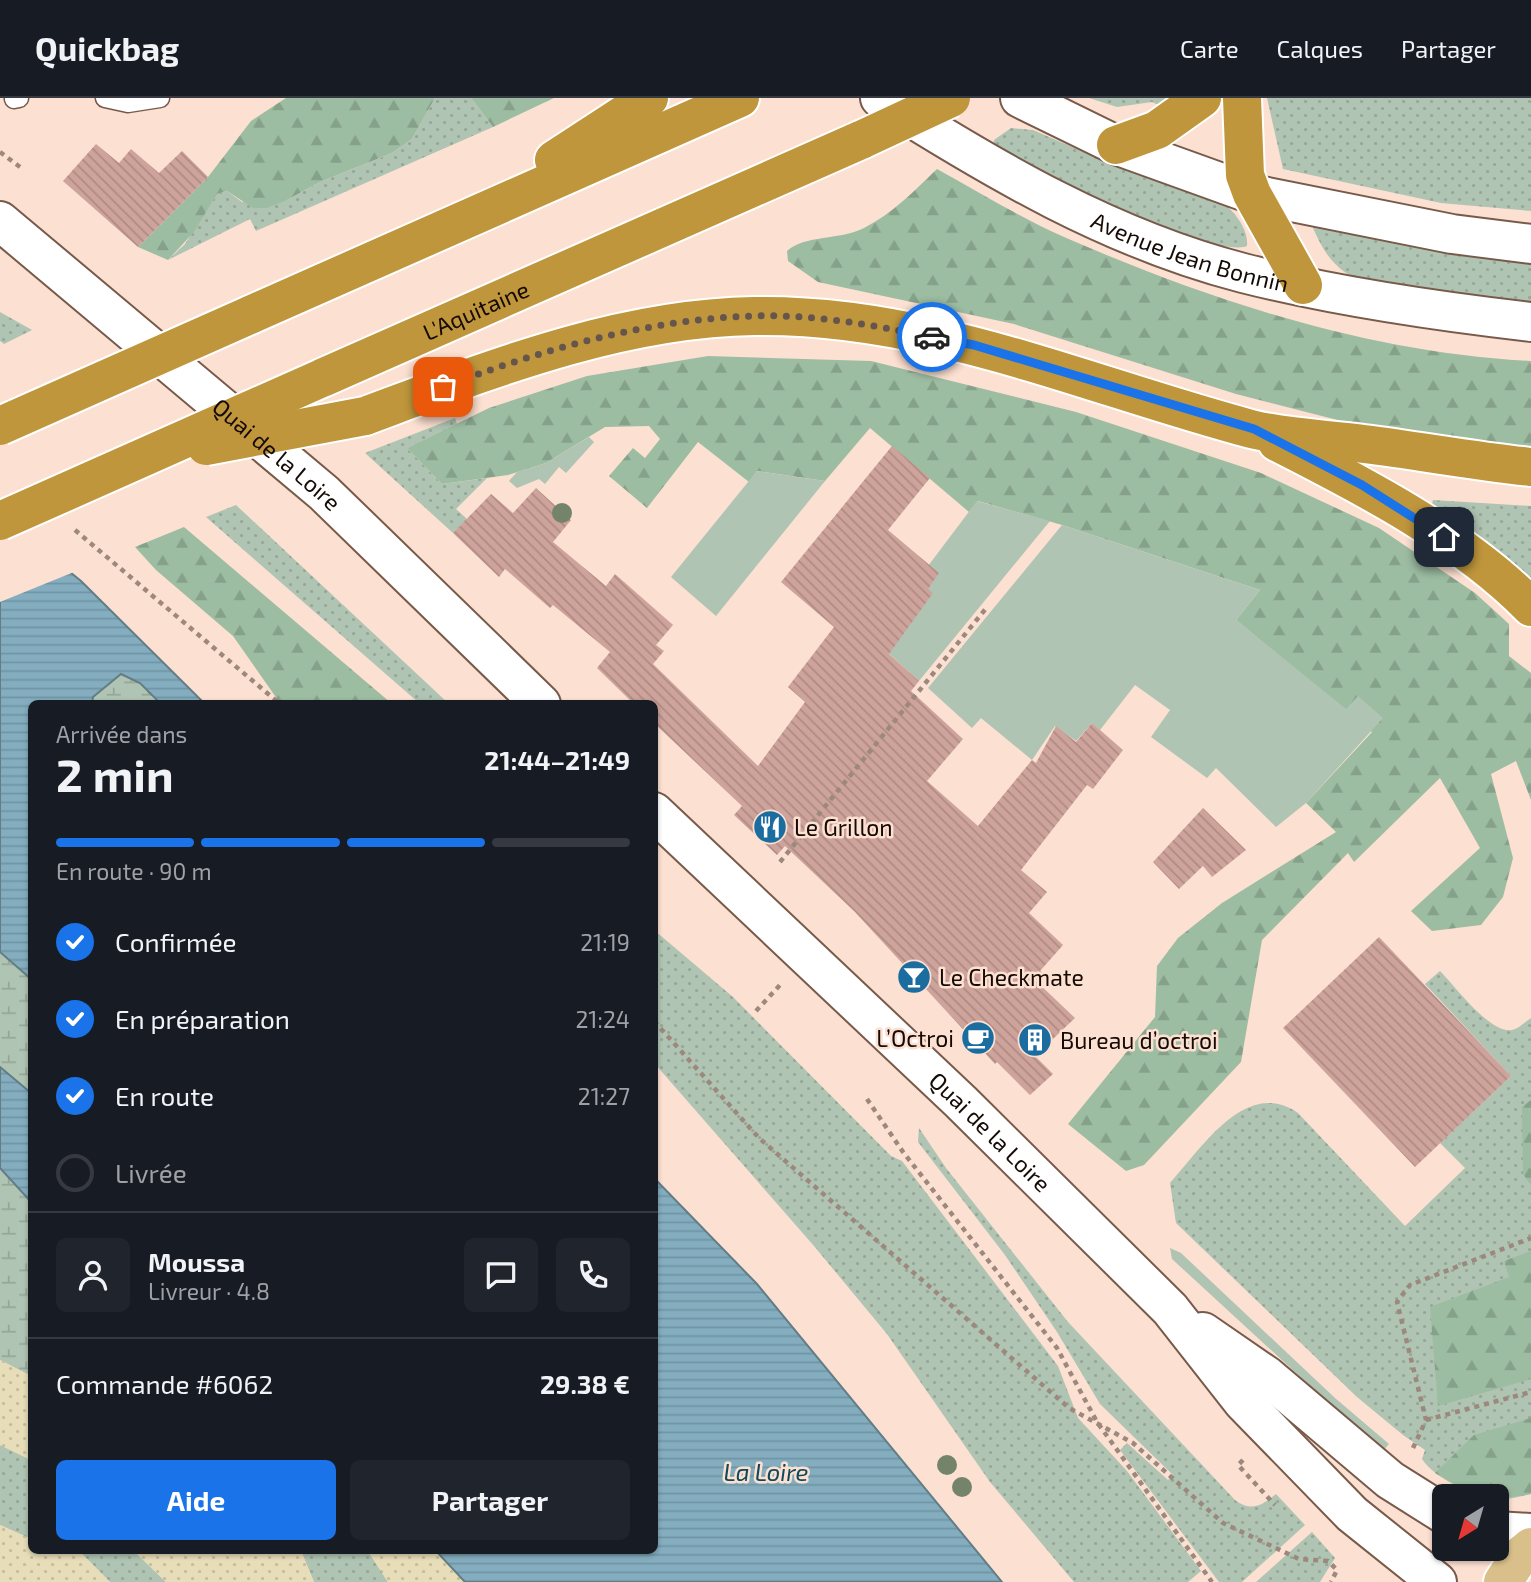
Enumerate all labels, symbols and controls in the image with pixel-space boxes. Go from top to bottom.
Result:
text: Quickbag [35,28,179,68]
text: Carte [1180,34,1239,63]
text: Calques [1277,34,1363,63]
text: Partager [1401,34,1496,63]
street label: Avenue Jean Bonnin [1087,206,1291,297]
street label: L'Aquitaine [418,274,533,346]
courier [897,302,967,372]
icon: car [913,318,951,356]
pin [413,357,473,417]
icon: bag [424,368,462,406]
street label: Quai de la Loire [207,392,347,516]
pin [1414,507,1474,567]
icon: home [1425,518,1463,556]
text: Arrivée dans [56,720,187,748]
text: 21:44–21:49 [484,744,630,775]
text: 2 min [56,746,174,801]
restaurant icon: Le Grillon [751,808,789,846]
place label: Le Grillon [794,813,893,841]
text: En route · 90 m [56,857,212,885]
icon: check [56,923,94,961]
text: Confirmée [115,926,237,957]
text: 21:19 [580,928,630,956]
bar icon: Le Checkmate [895,958,933,996]
place label: Le Checkmate [939,963,1084,991]
icon: check [56,1000,94,1038]
text: En préparation [115,1003,290,1034]
text: 21:24 [575,1005,630,1033]
cafe icon: L’Octroi [959,1019,997,1057]
building icon: Bureau d’octroi [1016,1021,1054,1059]
place label: L’Octroi [876,1024,954,1052]
place label: Bureau d’octroi [1060,1026,1218,1054]
street label: Quai de la Loire [924,1066,1057,1197]
icon: check [56,1077,94,1115]
text: En route [115,1080,214,1111]
text: 21:27 [578,1082,630,1110]
text: Livrée [115,1157,187,1188]
button: person [56,1238,130,1312]
button: chat [464,1238,538,1312]
button: phone [556,1238,630,1312]
text: Moussa [148,1246,245,1277]
text: Livreur · 4.8 [148,1277,270,1305]
text: Commande #6062 [56,1368,273,1399]
text: 29.38 € [540,1368,630,1399]
water label: La Loire [724,1457,809,1486]
button: Aide [56,1460,336,1540]
button: Partager [350,1460,630,1540]
north arrow [1432,1484,1508,1561]
map controls [1432,1484,1509,1561]

